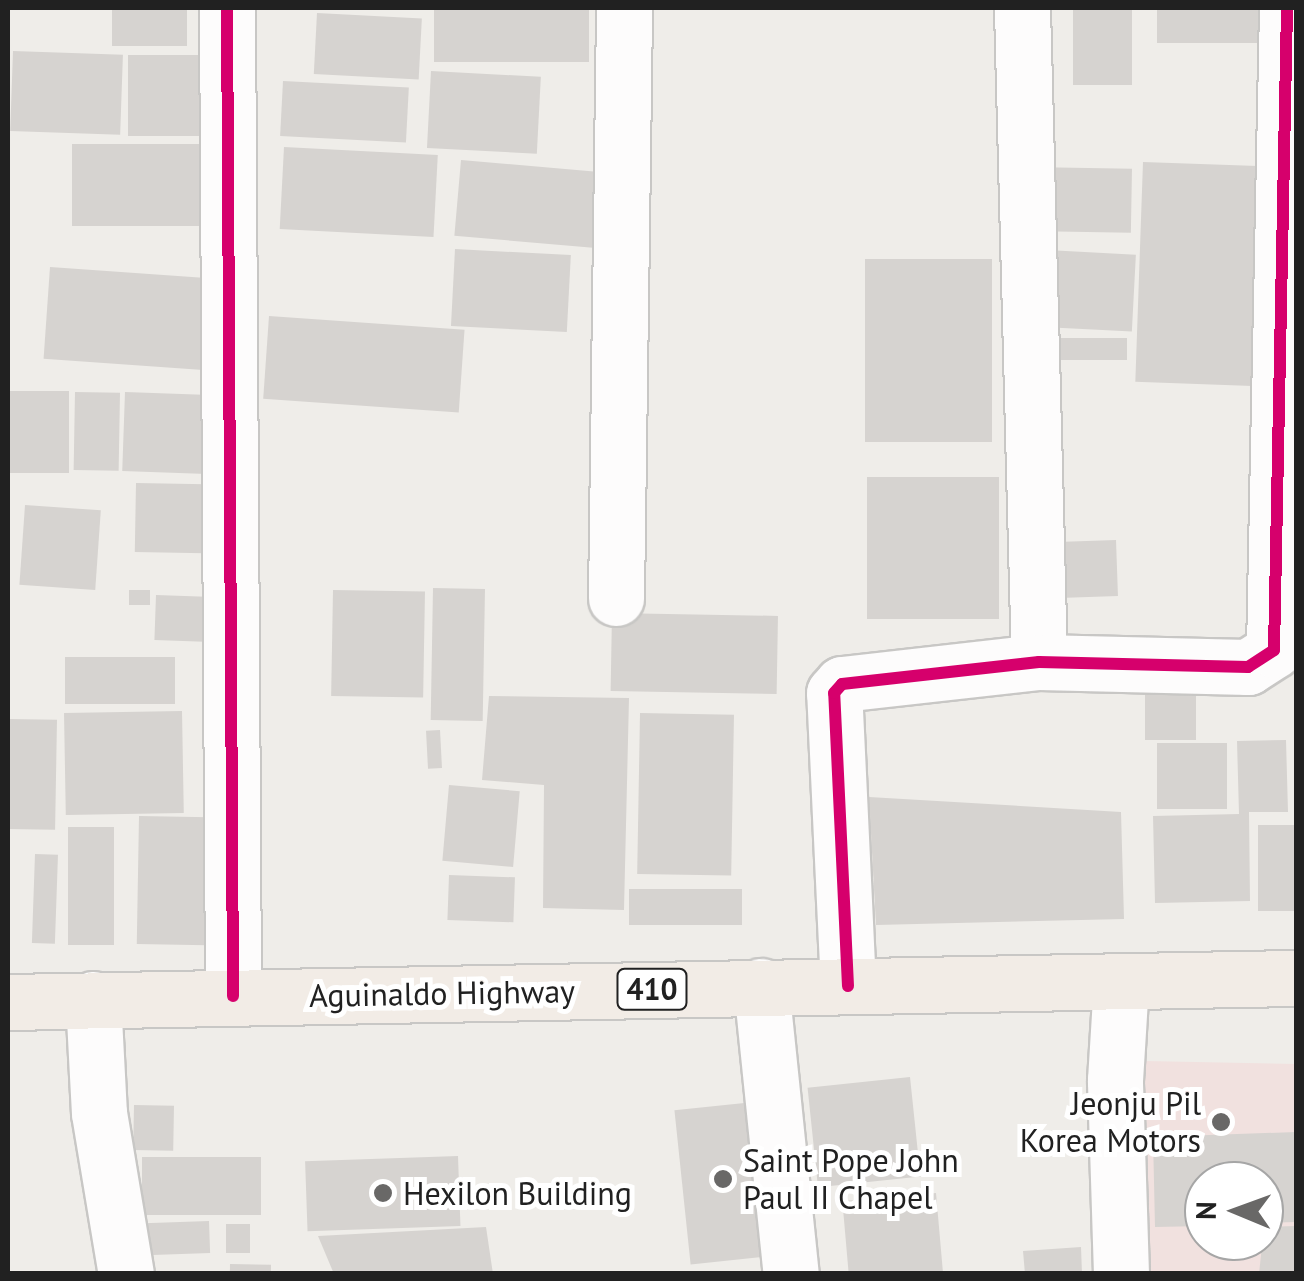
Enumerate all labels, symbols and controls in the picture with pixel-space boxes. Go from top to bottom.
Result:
road number: 410 [614,964,690,1014]
street label: Aguinaldo Highway [309,971,575,1015]
place label: Jeonju Pil Korea Motors [1020,1085,1201,1160]
marker: Jeonju Pil Korea Motors [1210,1111,1232,1133]
place label: Saint Pope John Paul II Chapel [743,1142,959,1217]
north arrow [1184,1161,1284,1261]
marker: Saint Pope John Paul II Chapel [712,1168,734,1190]
place label: Hexilon Building [403,1174,632,1212]
marker: Hexilon Building [372,1182,394,1204]
text: N [1187,1201,1224,1220]

